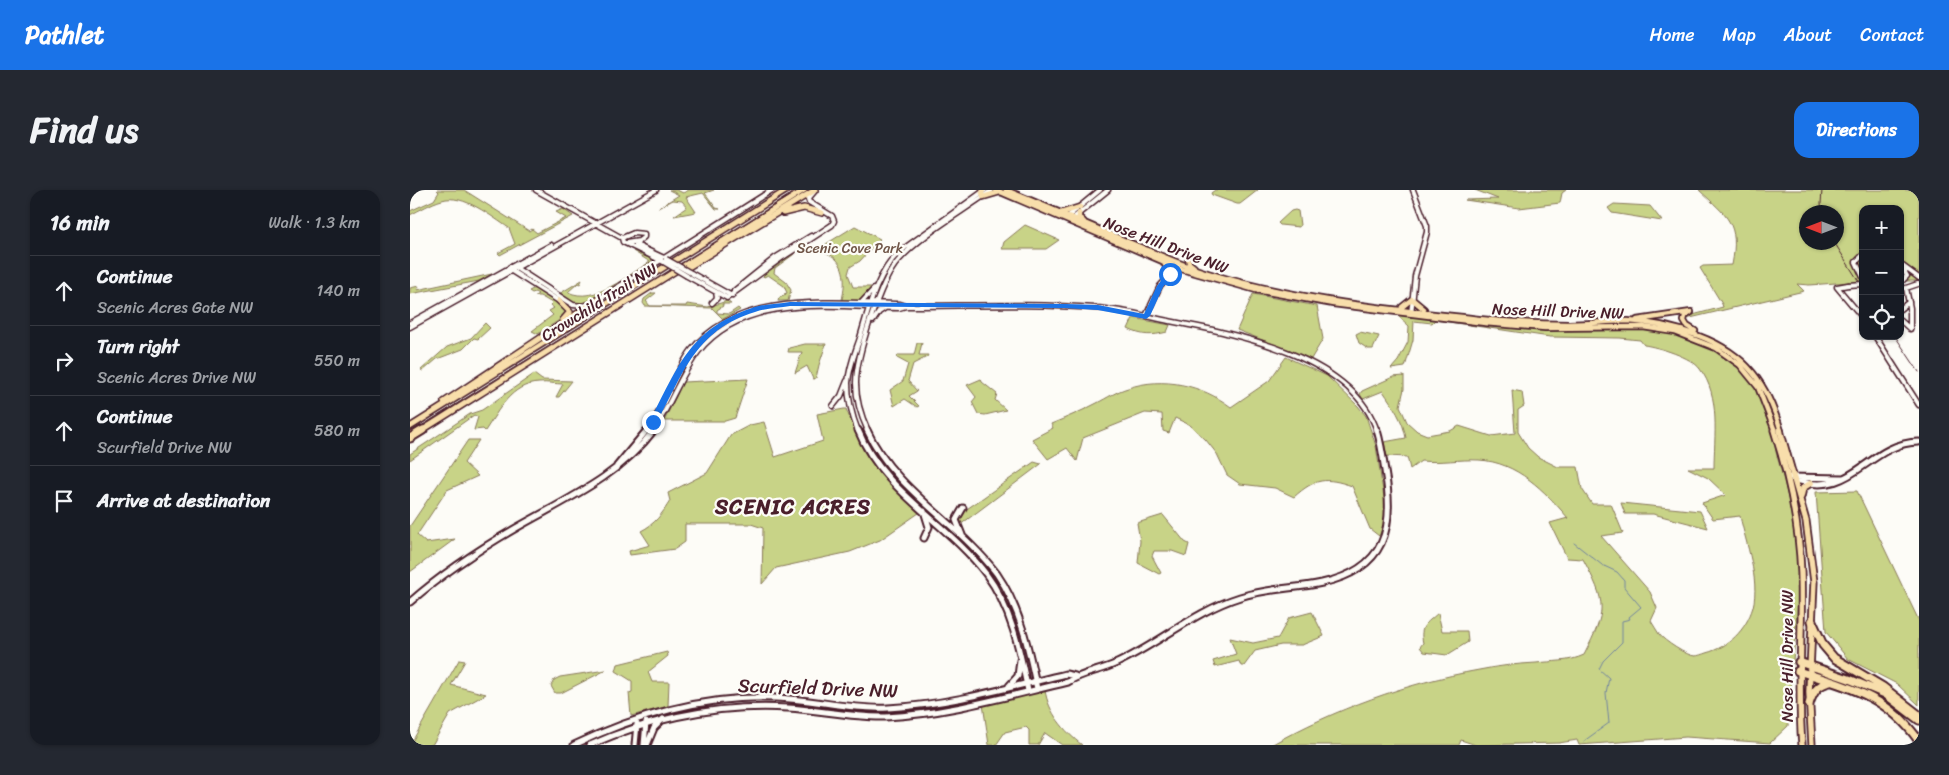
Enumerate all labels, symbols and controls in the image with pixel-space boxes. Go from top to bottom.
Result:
text: Pathlet [25,14,104,56]
text: Home [1650,19,1695,51]
text: Map [1723,19,1756,51]
text: About [1784,19,1832,51]
text: Contact [1860,19,1924,51]
text: Find us [30,99,138,161]
button: Directions [1794,102,1919,158]
text: 16 min [50,204,110,242]
north arrow [1799,205,1844,250]
map controls [1859,205,1904,340]
button: + [1859,205,1904,250]
text: Walk · 1.3 km [269,208,360,237]
street label: Nose Hill Drive NW [1099,208,1233,282]
park label: Scenic Cove Park [797,236,903,261]
button: − [1859,250,1904,295]
street label: Crowchild Trail NW [535,254,663,350]
text: Continue [97,260,173,293]
route start [1159,263,1182,286]
text: 140 m [317,276,360,305]
icon: ahead [50,277,78,305]
text: Scenic Acres Gate NW [97,293,253,322]
street label: Nose Hill Drive NW [1492,294,1625,328]
button: locate [1859,295,1904,340]
text: Turn right [97,330,179,363]
text: 550 m [314,346,360,375]
icon: right [50,347,78,375]
text: Scenic Acres Drive NW [97,363,256,392]
text: Continue [97,400,173,433]
route end [642,411,665,434]
text: 580 m [314,416,360,445]
icon: ahead [50,417,78,445]
text: Scurfield Drive NW [97,433,232,462]
text: Arrive at destination [97,484,270,517]
icon: arrive [50,487,78,515]
district label: SCENIC ACRES [714,488,871,526]
street label: Nose Hill Drive NW [1773,590,1802,722]
street label: Scurfield Drive NW [737,669,899,707]

